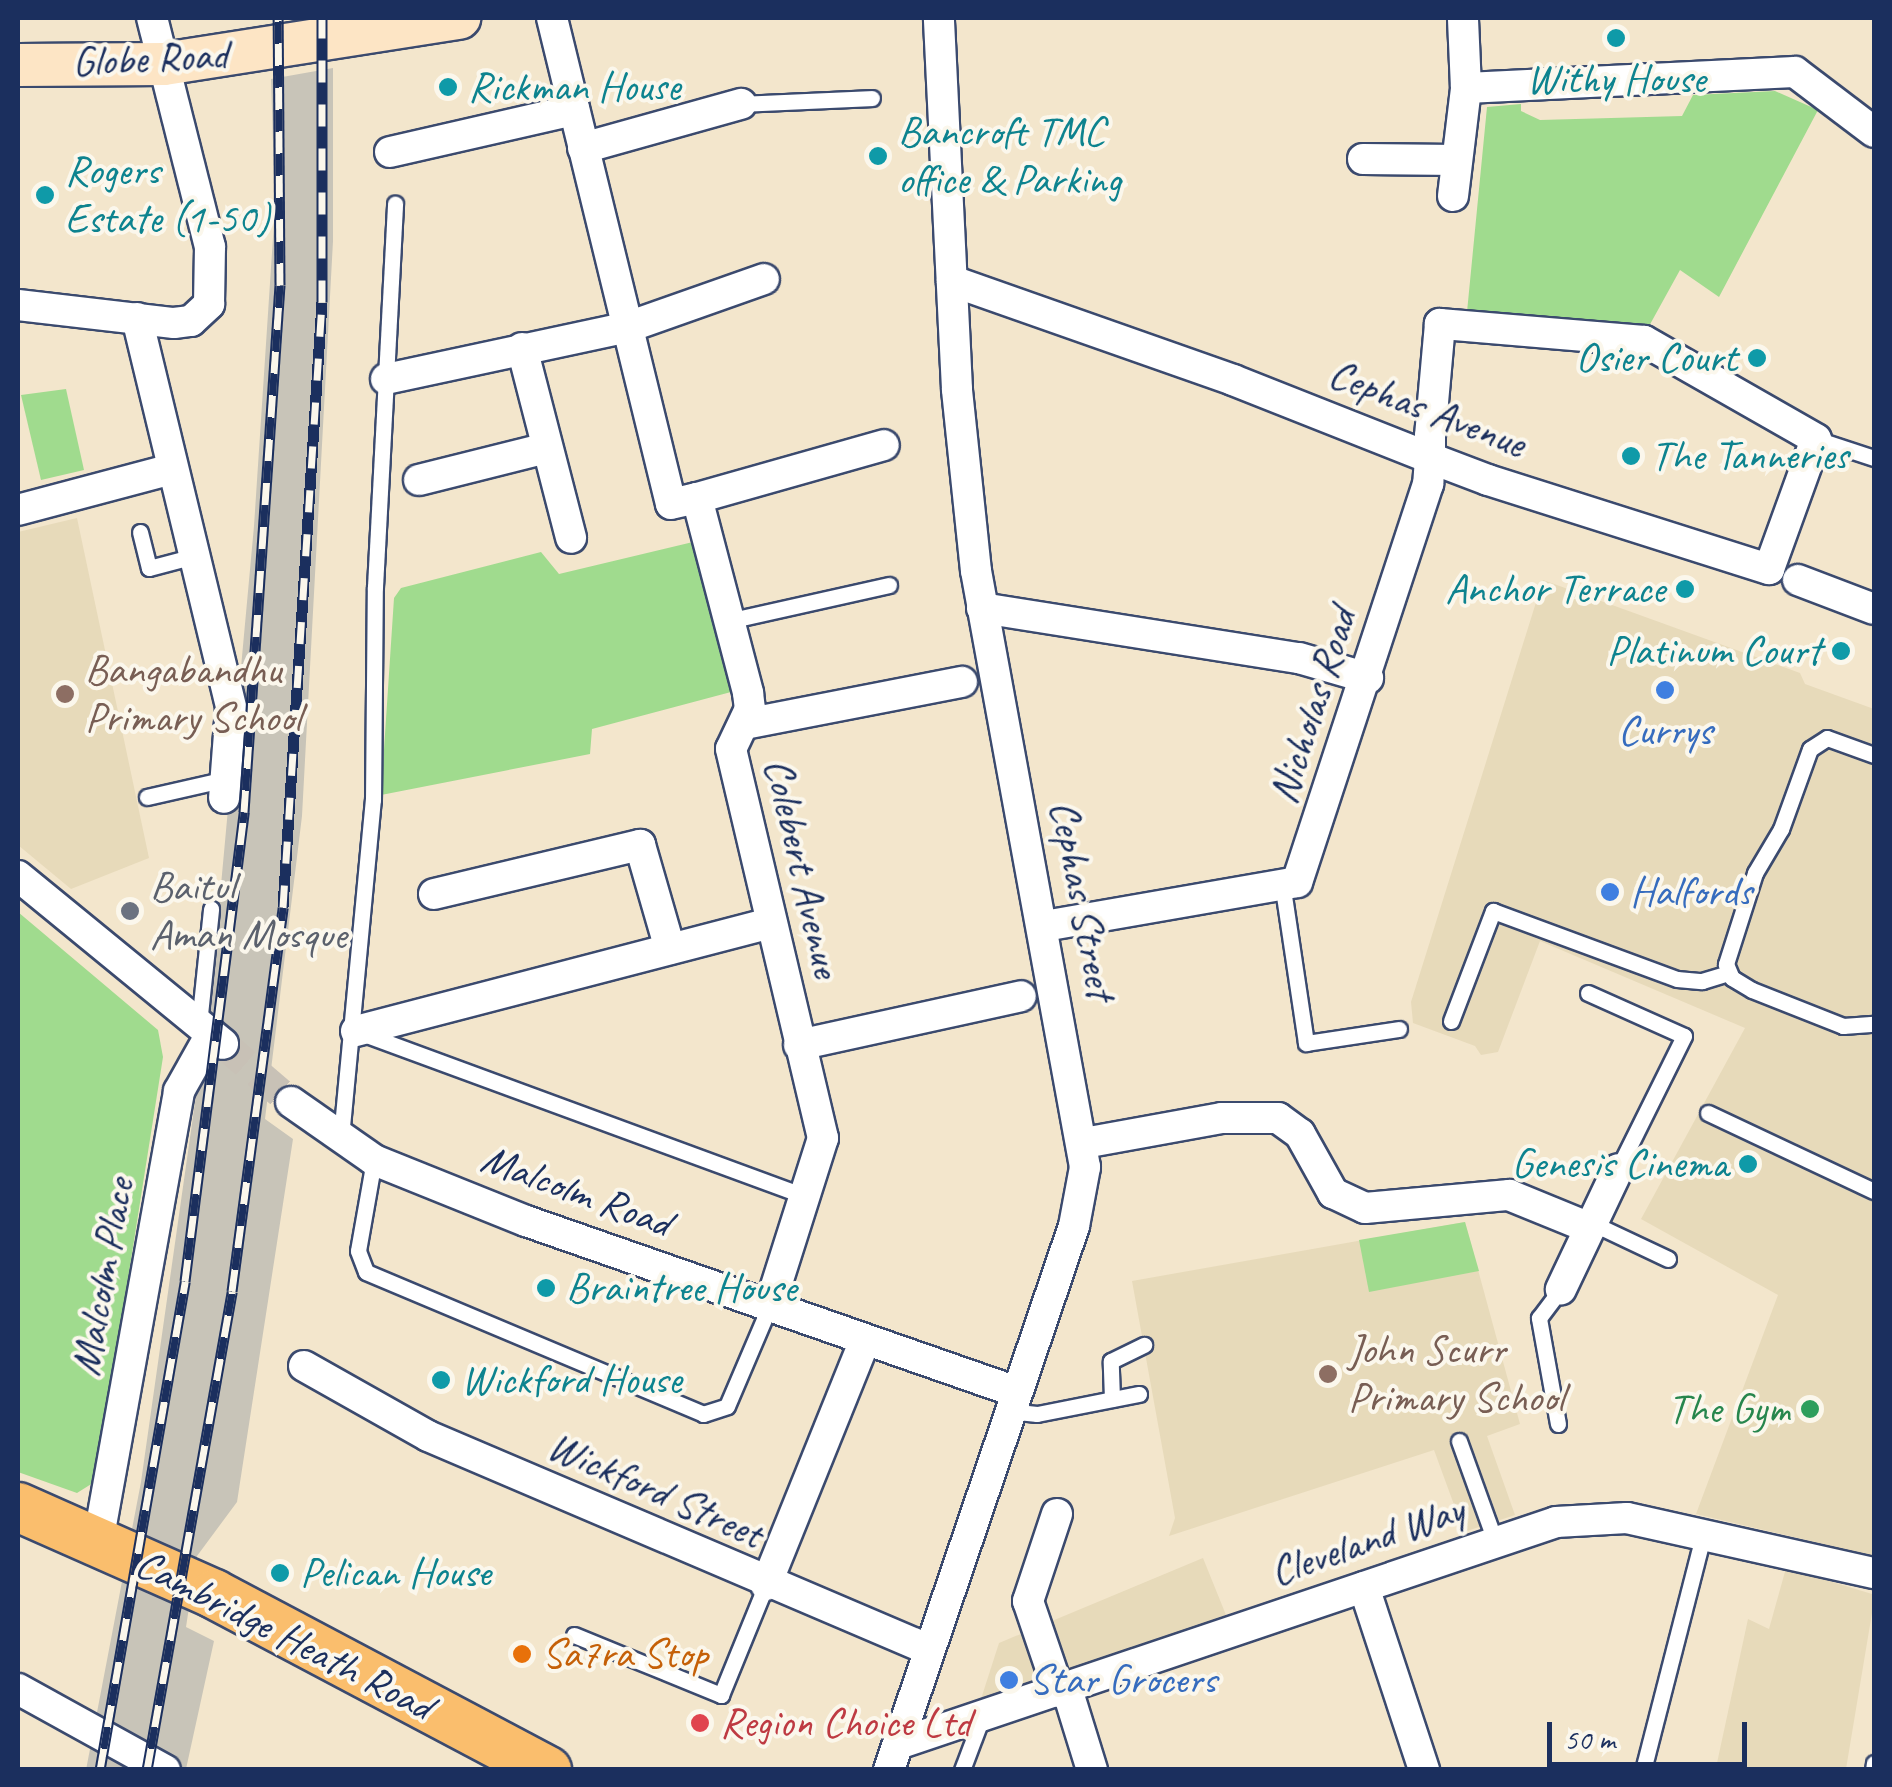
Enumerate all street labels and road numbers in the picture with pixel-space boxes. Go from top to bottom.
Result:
street label: Globe Road [71,30,229,88]
street label: Cephas Avenue [1322,349,1532,469]
street label: Nicholas Road [1258,602,1368,810]
street label: Colebert Avenue [752,754,852,982]
street label: Cephas Street [1038,796,1126,1004]
street label: Malcolm Road [475,1134,677,1248]
street label: Malcolm Place [61,1174,145,1380]
street label: Wickford Street [540,1420,770,1560]
street label: Cleveland Way [1264,1485,1470,1597]
street label: Cambridge Heath Road [127,1539,441,1731]

